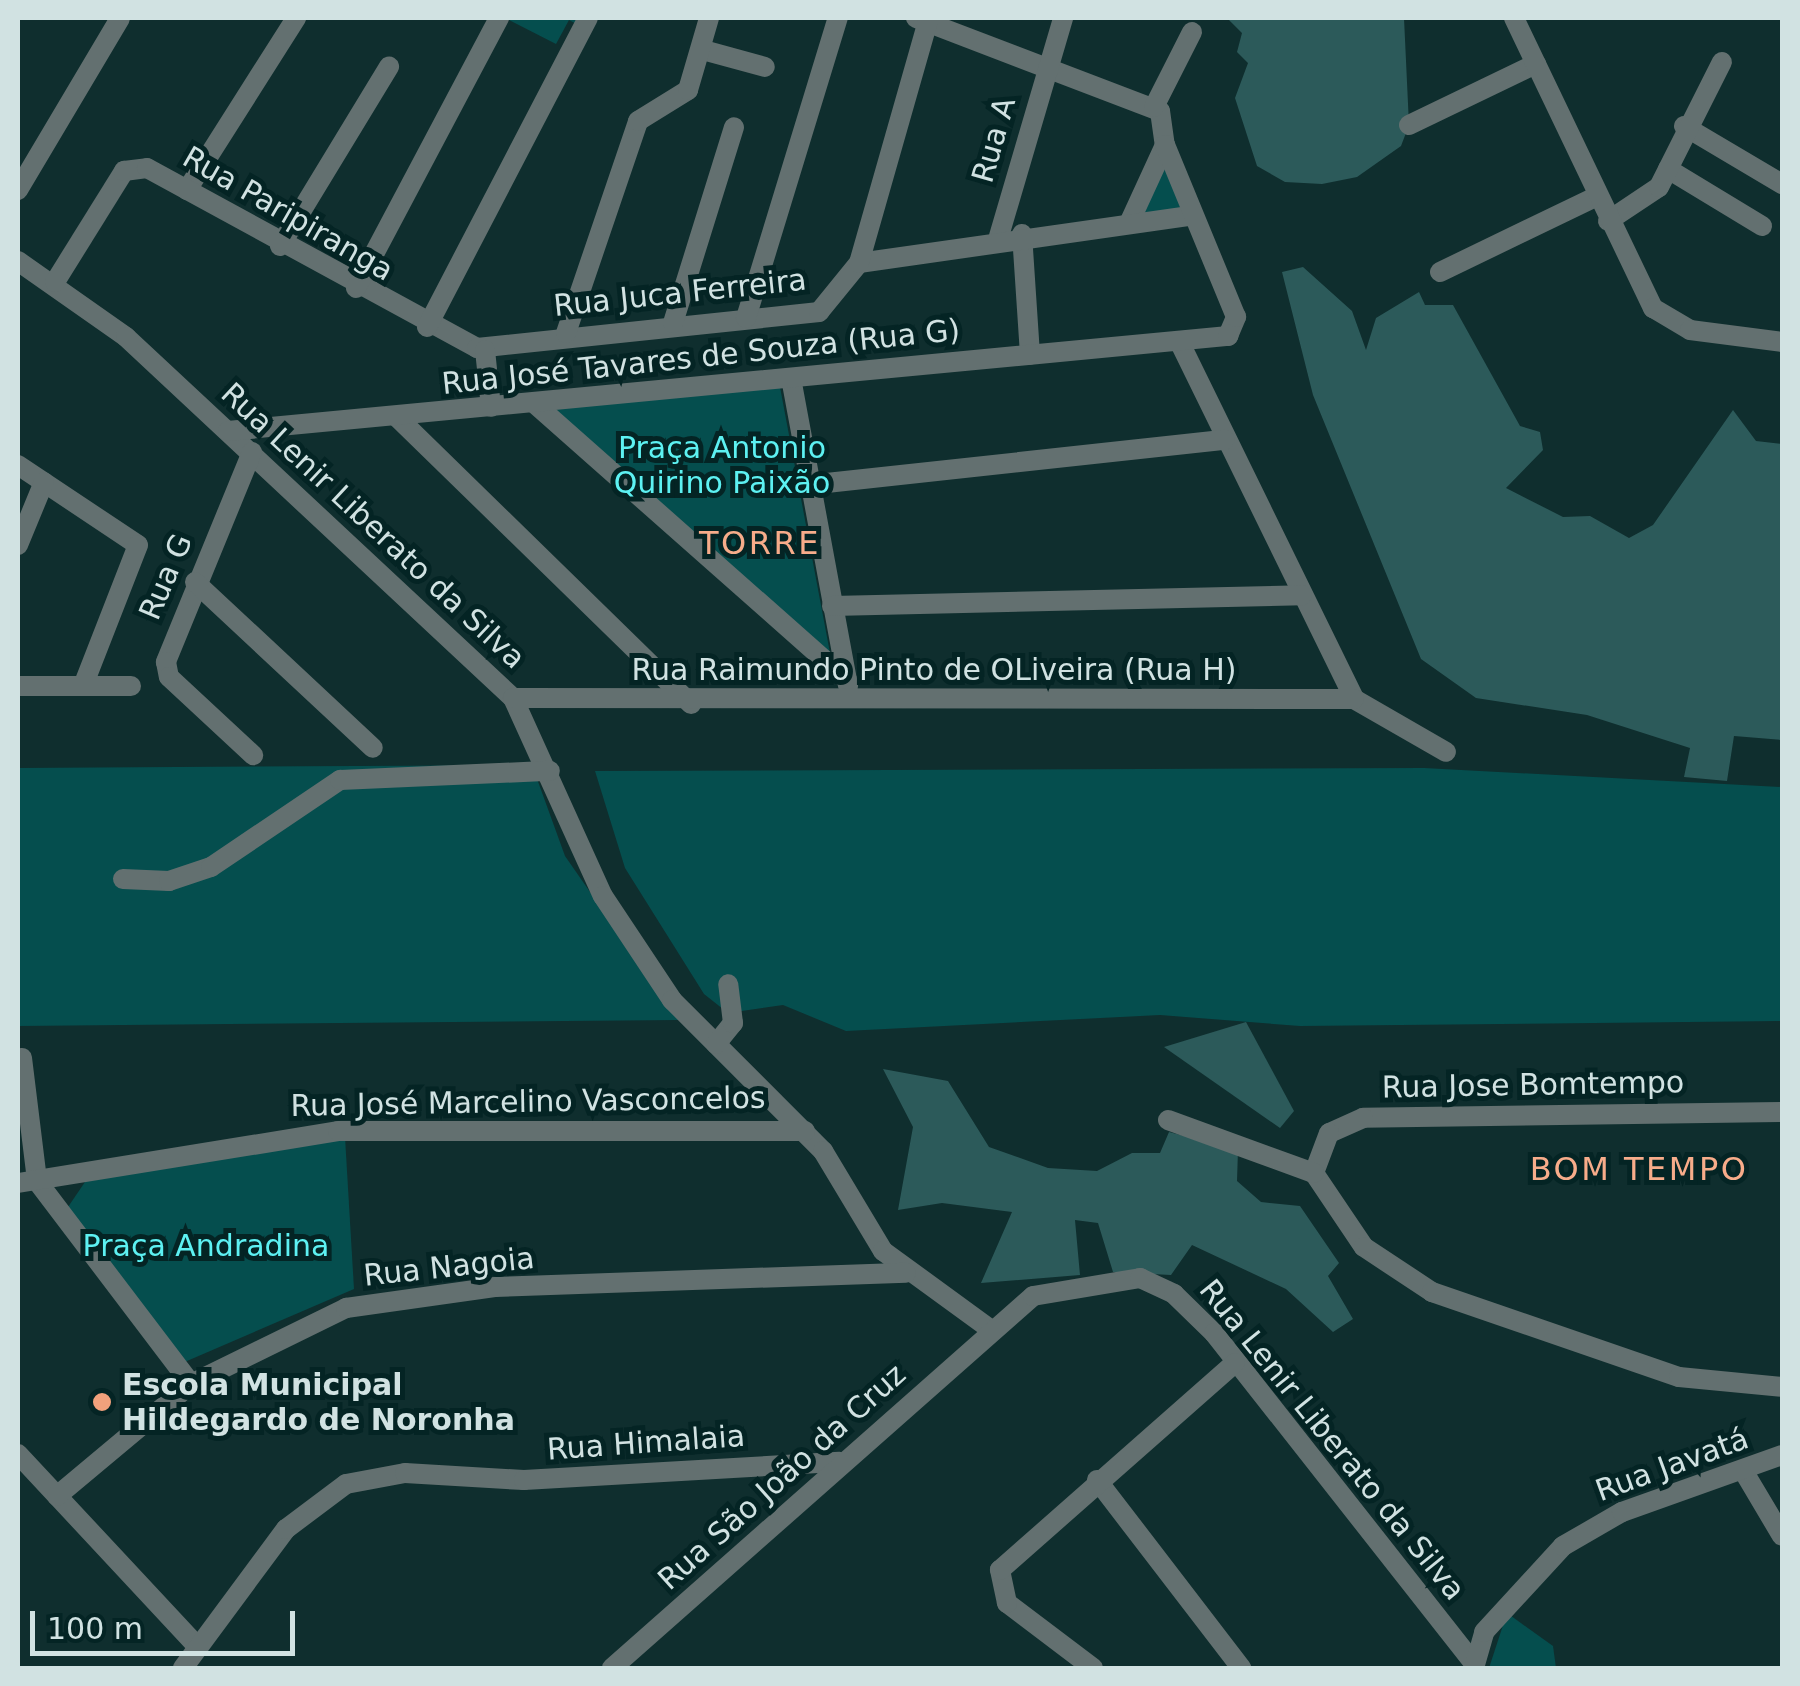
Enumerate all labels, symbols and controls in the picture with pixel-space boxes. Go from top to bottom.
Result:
street label: Rua A [965,93,1023,187]
street label: Rua Paripiranga [176,139,400,289]
street label: Rua Juca Ferreira [552,262,808,324]
street label: Rua José Tavares de Souza (Rua G) [440,312,962,402]
street label: Rua Lenir Liberato da Silva [214,376,532,676]
park label: Praça Antonio Quirino Paixão [614,430,830,500]
district label: TORRE [699,524,821,562]
street label: Rua G [132,529,200,625]
street label: Rua Raimundo Pinto de OLiveira (Rua H) [632,652,1236,688]
street label: Rua Jose Bomtempo [1382,1064,1684,1106]
street label: Rua José Marcelino Vasconcelos [290,1080,766,1124]
district label: BOM TEMPO [1530,1150,1748,1188]
park label: Praça Andradina [83,1228,329,1264]
street label: Rua Nagoia [362,1240,536,1294]
street label: Rua Lenir Liberato da Silva [1192,1272,1472,1608]
street label: Rua São João da Cruz [651,1356,913,1598]
place label: Escola Municipal Hildegardo de Noronha [122,1367,515,1438]
marker: Escola Municipal Hildegardo de Noronha [91,1391,113,1413]
street label: Rua Himalaia [546,1418,746,1468]
street label: Rua Javatá [1591,1421,1753,1509]
scale bar [35,1591,300,1653]
text: 100 m [47,1611,143,1646]

